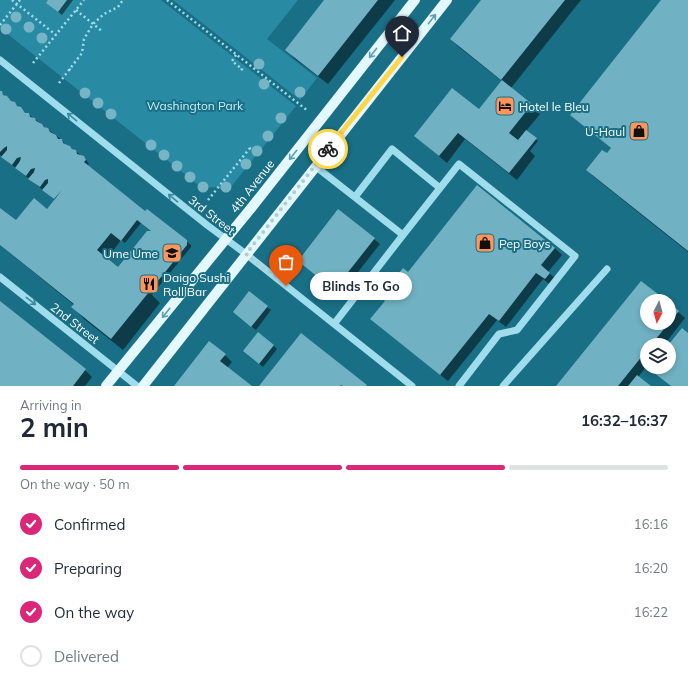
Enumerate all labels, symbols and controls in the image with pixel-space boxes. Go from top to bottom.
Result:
one-way arrow [428,13,437,24]
pin [385,16,419,57]
icon: home [391,22,413,44]
one-way arrow [369,47,378,58]
hotel icon: Hotel le Bleu [494,95,516,117]
park label: Washington Park [147,98,244,113]
place label: Hotel le Bleu [519,99,589,114]
one-way arrow [66,113,77,122]
shop icon: U-Haul [628,120,650,142]
place label: U-Haul [585,124,625,139]
courier [308,129,348,169]
icon: bike [317,138,339,160]
one-way arrow [289,149,297,160]
street label: 4th Avenue [227,156,277,216]
street label: 3rd Street [186,192,238,238]
one-way arrow [168,194,179,203]
shop icon: Pep Boys [474,232,496,254]
place label: Pep Boys [499,236,551,251]
school or university icon: Ume Ume [161,242,183,264]
pin [269,245,303,286]
place label: Ume Ume [103,246,158,261]
icon: bag [275,251,297,273]
place label: Daigo Sushi Roll Bar [163,270,230,299]
callout: Blinds To Go [310,272,412,300]
restaurant icon: Daigo Sushi Roll Bar [138,273,160,295]
text: Blinds To Go [322,278,400,294]
north arrow [640,294,676,330]
map controls [640,294,676,374]
one-way arrow [25,297,36,306]
street label: 2nd Street [48,299,102,347]
one-way arrow [161,308,170,318]
button: layers [640,338,676,374]
text: Arriving in [20,397,82,413]
text: 2 min [20,411,89,444]
text: 16:32–16:37 [581,411,668,430]
text: On the way · 50 m [20,476,130,492]
icon: check [20,513,42,535]
text: Confirmed [54,515,125,534]
text: 16:16 [634,516,668,532]
icon: check [20,557,42,579]
text: Preparing [54,559,122,578]
text: 16:20 [634,560,668,576]
icon: check [20,601,42,623]
text: On the way [54,603,134,622]
text: 16:22 [634,604,668,620]
text: Delivered [54,647,119,666]

